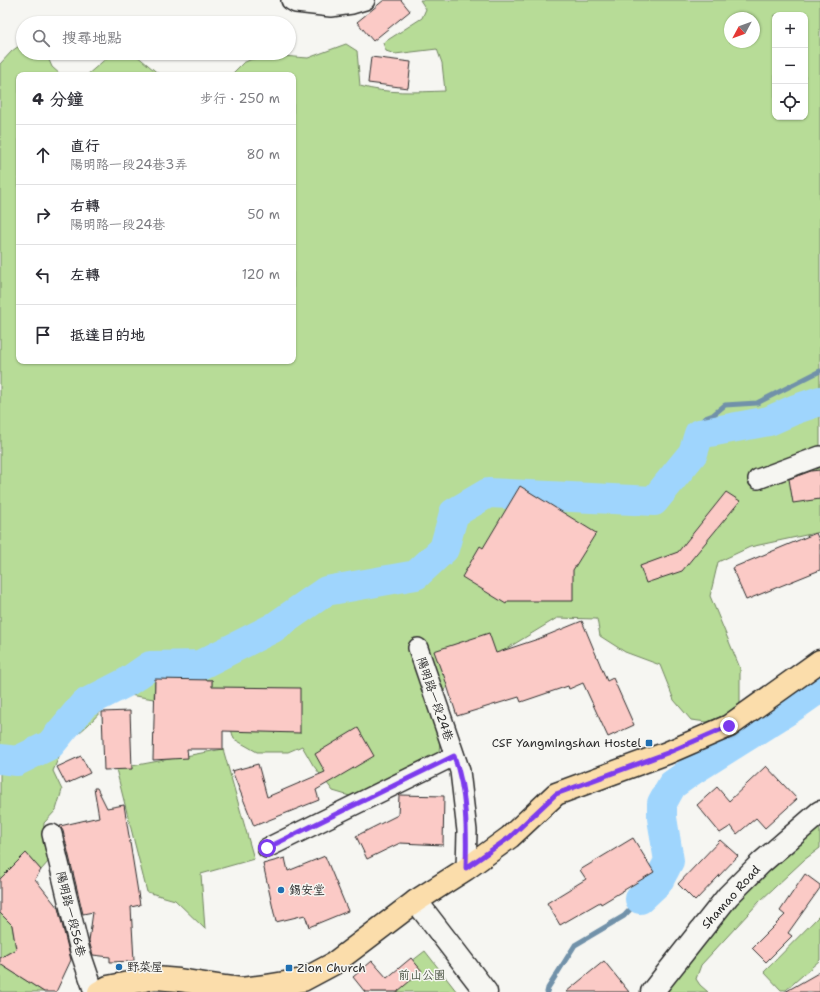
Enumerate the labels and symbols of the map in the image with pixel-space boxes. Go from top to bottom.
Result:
north arrow [724,12,760,48]
street label: 陽明路一段24巷 [413,655,457,743]
route end [720,717,738,735]
place label: CSF Yangmingshan Hostel [492,735,641,751]
marker: CSF Yangmingshan Hostel [644,738,654,748]
route start [258,839,276,857]
street label: Shamao Road [698,861,764,932]
street label: 陽明路一段56巷 [53,870,89,958]
place label: 錫安堂 [289,882,325,898]
marker: 錫安堂 [276,885,286,895]
place label: 野菜屋 [127,959,163,975]
place label: Zion Church [297,960,366,976]
marker: 野菜屋 [114,962,124,972]
marker: Zion Church [284,963,294,973]
park label: 前山公園 [398,967,446,983]

